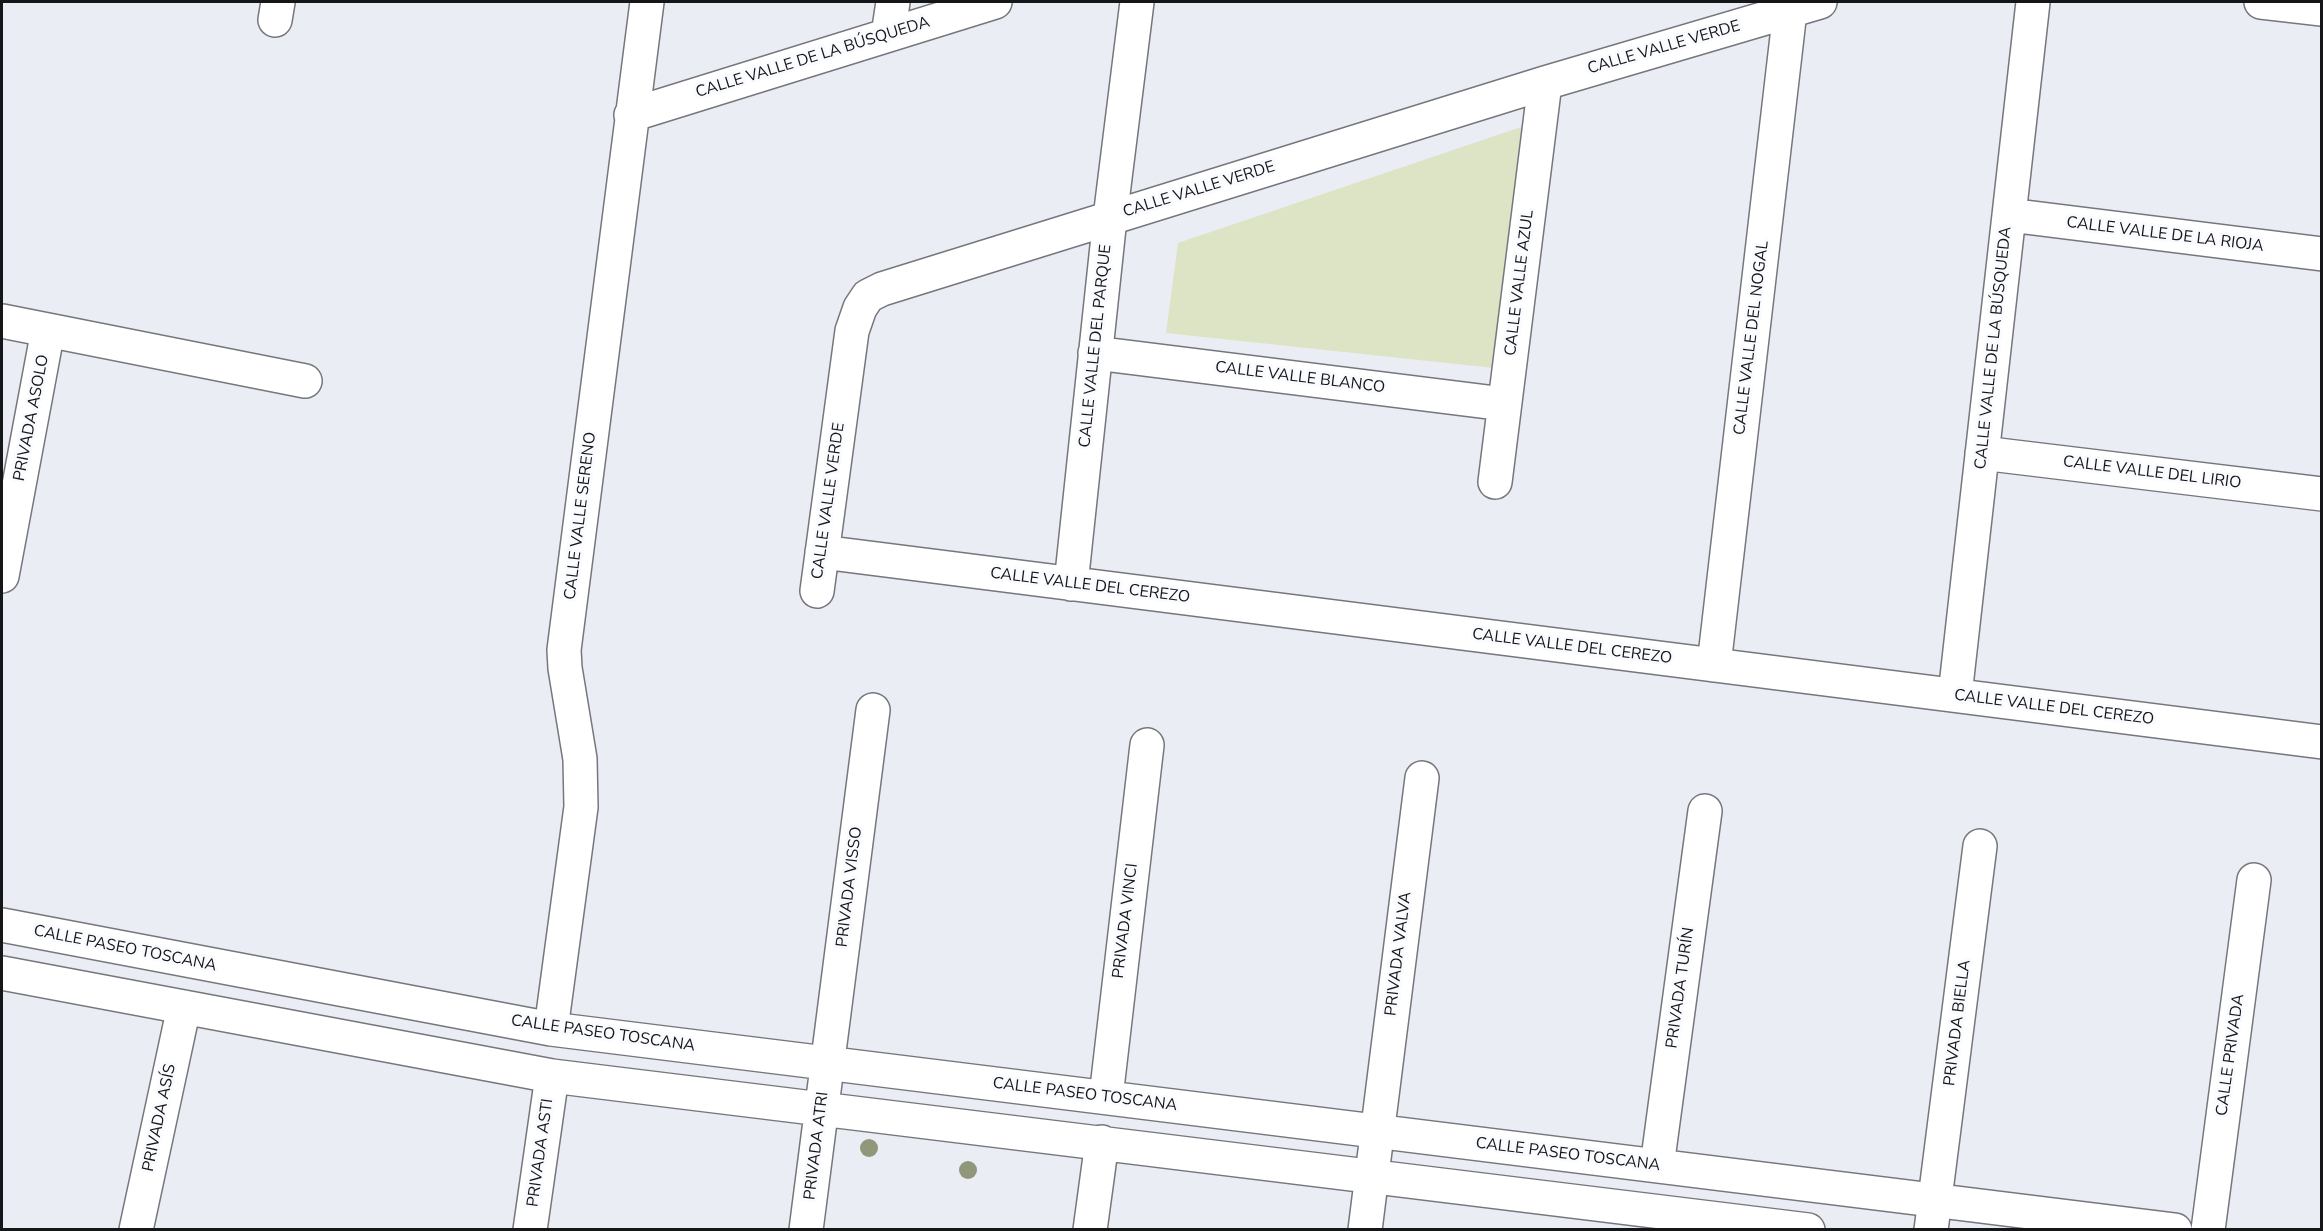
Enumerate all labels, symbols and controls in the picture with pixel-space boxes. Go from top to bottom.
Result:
street label: CALLE VALLE DE LA BÚSQUEDA [694,13,932,103]
street label: CALLE VALLE VERDE [1585,17,1743,79]
street label: CALLE VALLE VERDE [1121,158,1277,222]
street label: CALLE VALLE AZUL [1502,209,1538,357]
street label: CALLE VALLE DE LA RIOJA [2065,213,2265,257]
street label: CALLE VALLE DE LA BÚSQUEDA [1972,226,2016,470]
street label: CALLE VALLE DEL NOGAL [1731,240,1773,436]
street label: CALLE VALLE DEL PARQUE [1076,243,1116,449]
street label: PRIVADA ASOLO [10,353,54,483]
street label: CALLE VALLE BLANCO [1214,358,1386,398]
street label: CALLE VALLE VERDE [809,422,849,580]
street label: CALLE VALLE SERENO [561,431,601,601]
street label: CALLE VALLE DEL LIRIO [2062,453,2242,493]
street label: CALLE VALLE DEL CEREZO [989,564,1191,608]
street label: CALLE VALLE DEL CEREZO [1471,625,1673,669]
street label: CALLE VALLE DEL CEREZO [1953,686,2155,730]
street label: PRIVADA VISSO [833,826,867,948]
street label: PRIVADA VINCI [1109,862,1143,980]
street label: PRIVADA VALVA [1382,891,1416,1017]
street label: CALLE PASEO TOSCANA [32,922,218,976]
street label: PRIVADA TURÍN [1663,926,1699,1050]
street label: PRIVADA BIELLA [1941,959,1975,1087]
street label: CALLE PRIVADA [2213,993,2249,1117]
street label: CALLE PASEO TOSCANA [510,1012,696,1056]
street label: PRIVADA ASÍS [139,1062,181,1174]
street label: CALLE PASEO TOSCANA [992,1074,1178,1116]
street label: PRIVADA ATRI [801,1091,833,1201]
street label: PRIVADA ASTI [524,1098,558,1208]
street label: CALLE PASEO TOSCANA [1475,1134,1661,1176]

